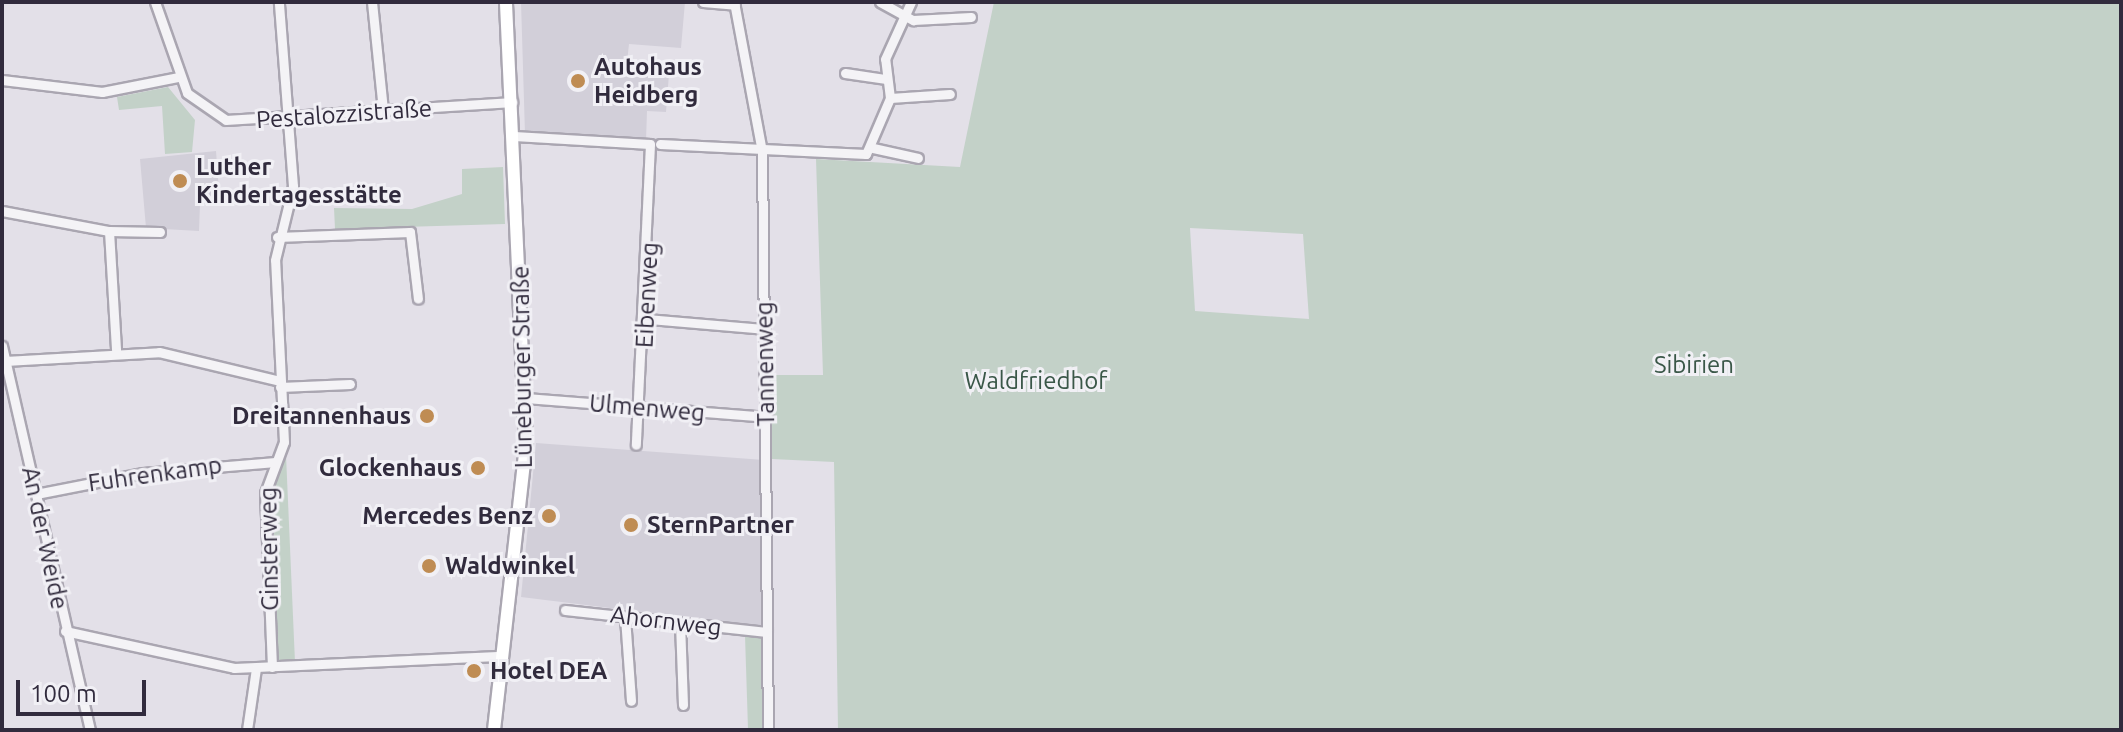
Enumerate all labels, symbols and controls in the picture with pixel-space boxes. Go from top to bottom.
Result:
place label: Autohaus Heidberg [594,53,702,109]
marker: Autohaus Heidberg [569,72,587,90]
street label: Pestalozzistraße [255,93,433,135]
place label: Luther Kindertagesstätte [196,153,402,209]
marker: Luther Kindertagesstätte [171,172,189,190]
street label: Eibenweg [630,241,664,349]
street label: Lüneburger Straße [506,266,538,468]
street label: Tannenweg [750,301,780,427]
park label: Sibirien [1654,351,1734,379]
park label: Waldfriedhof [965,367,1107,395]
street label: Ulmenweg [588,389,706,427]
place label: Dreitannenhaus [232,402,411,430]
marker: Dreitannenhaus [418,407,436,425]
street label: Fuhrenkamp [86,450,224,498]
place label: Glockenhaus [319,454,462,482]
marker: Glockenhaus [469,459,487,477]
street label: An der Weide [16,464,74,612]
street label: Ginsterweg [254,487,284,611]
place label: Mercedes Benz [362,502,533,530]
marker: Mercedes Benz [540,507,558,525]
place label: SternPartner [647,511,794,539]
marker: SternPartner [622,516,640,534]
place label: Waldwinkel [445,552,575,580]
marker: Waldwinkel [420,557,438,575]
street label: Ahornweg [609,600,723,642]
place label: Hotel DEA [490,657,607,685]
marker: Hotel DEA [465,662,483,680]
scale bar [20,664,150,714]
text: 100 m [30,680,97,707]

